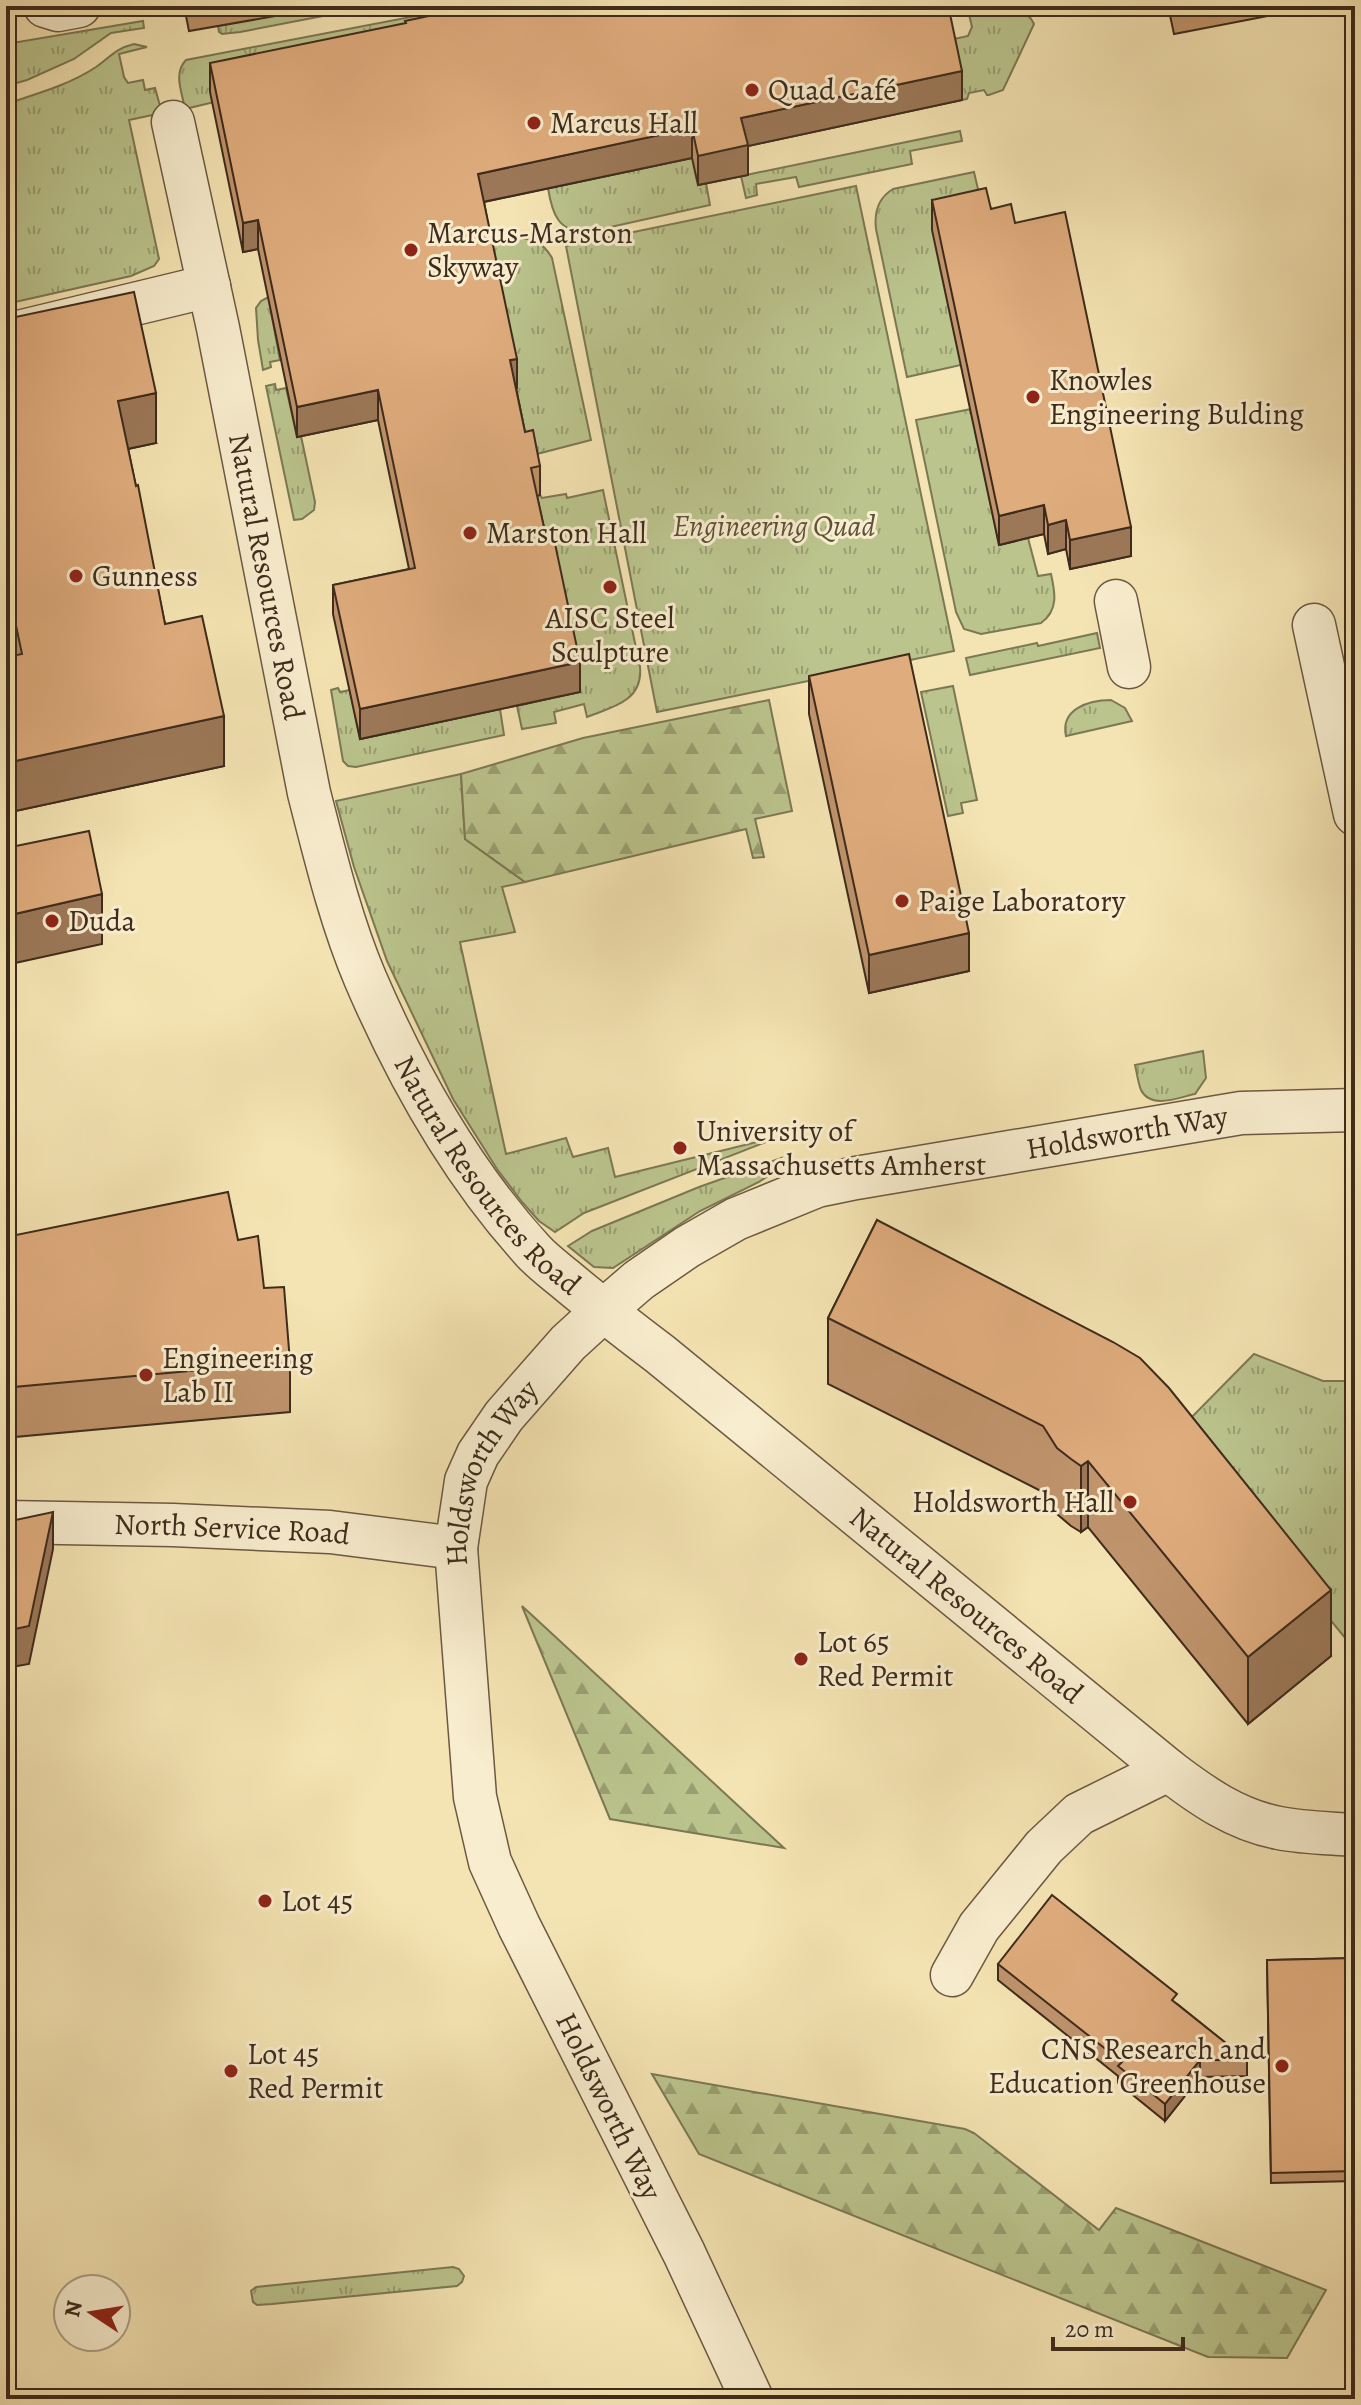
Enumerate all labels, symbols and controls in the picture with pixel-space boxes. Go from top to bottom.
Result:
place label: Quad Café [768,70,897,110]
marker: Quad Café [743,81,761,99]
place label: Marcus Hall [550,103,698,143]
marker: Marcus Hall [525,114,543,132]
place label: Marcus-Marston Skyway [427,213,633,287]
marker: Marcus-Marston Skyway [402,241,420,259]
place label: Knowles Engineering Bulding [1049,360,1304,434]
marker: Knowles Engineering Bulding [1024,388,1042,406]
street label: Natural Resources Road [219,430,314,724]
park label: Engineering Quad [673,506,875,546]
place label: Marston Hall [486,513,647,553]
marker: Marston Hall [461,524,479,542]
place label: Gunness [92,556,198,596]
marker: Gunness [67,567,85,585]
marker: AISC Steel Sculpture [601,578,619,596]
place label: AISC Steel Sculpture [545,598,674,672]
place label: Paige Laboratory [918,881,1126,921]
marker: Paige Laboratory [893,892,911,910]
place label: Duda [68,901,135,941]
marker: Duda [43,912,61,930]
street label: Natural Resources Road [385,1049,590,1304]
street label: Holdsworth Way [1023,1095,1231,1169]
place label: University of Massachusetts Amherst [696,1111,986,1185]
marker: University of Massachusetts Amherst [671,1139,689,1157]
place label: Engineering Lab II [162,1338,314,1412]
marker: Engineering Lab II [137,1366,155,1384]
street label: Holdsworth Way [436,1370,548,1567]
place label: Holdsworth Hall [912,1482,1114,1522]
marker: Holdsworth Hall [1121,1493,1139,1511]
street label: Natural Resources Road [841,1497,1093,1713]
street label: North Service Road [114,1504,353,1554]
place label: Lot 65 Red Permit [817,1622,953,1696]
marker: Lot 65 Red Permit [792,1650,810,1668]
place label: Lot 45 [281,1881,353,1921]
marker: Lot 45 [256,1892,274,1910]
street label: Holdsworth Way [546,2006,672,2207]
place label: CNS Research and Education Greenhouse [988,2029,1267,2103]
place label: Lot 45 Red Permit [247,2034,383,2108]
marker: CNS Research and Education Greenhouse [1273,2057,1291,2075]
marker: Lot 45 Red Permit [222,2062,240,2080]
north arrow [52,2273,132,2353]
text: N [57,2298,90,2320]
scale bar [1053,2301,1183,2351]
text: 20 m [1065,2313,1114,2345]

